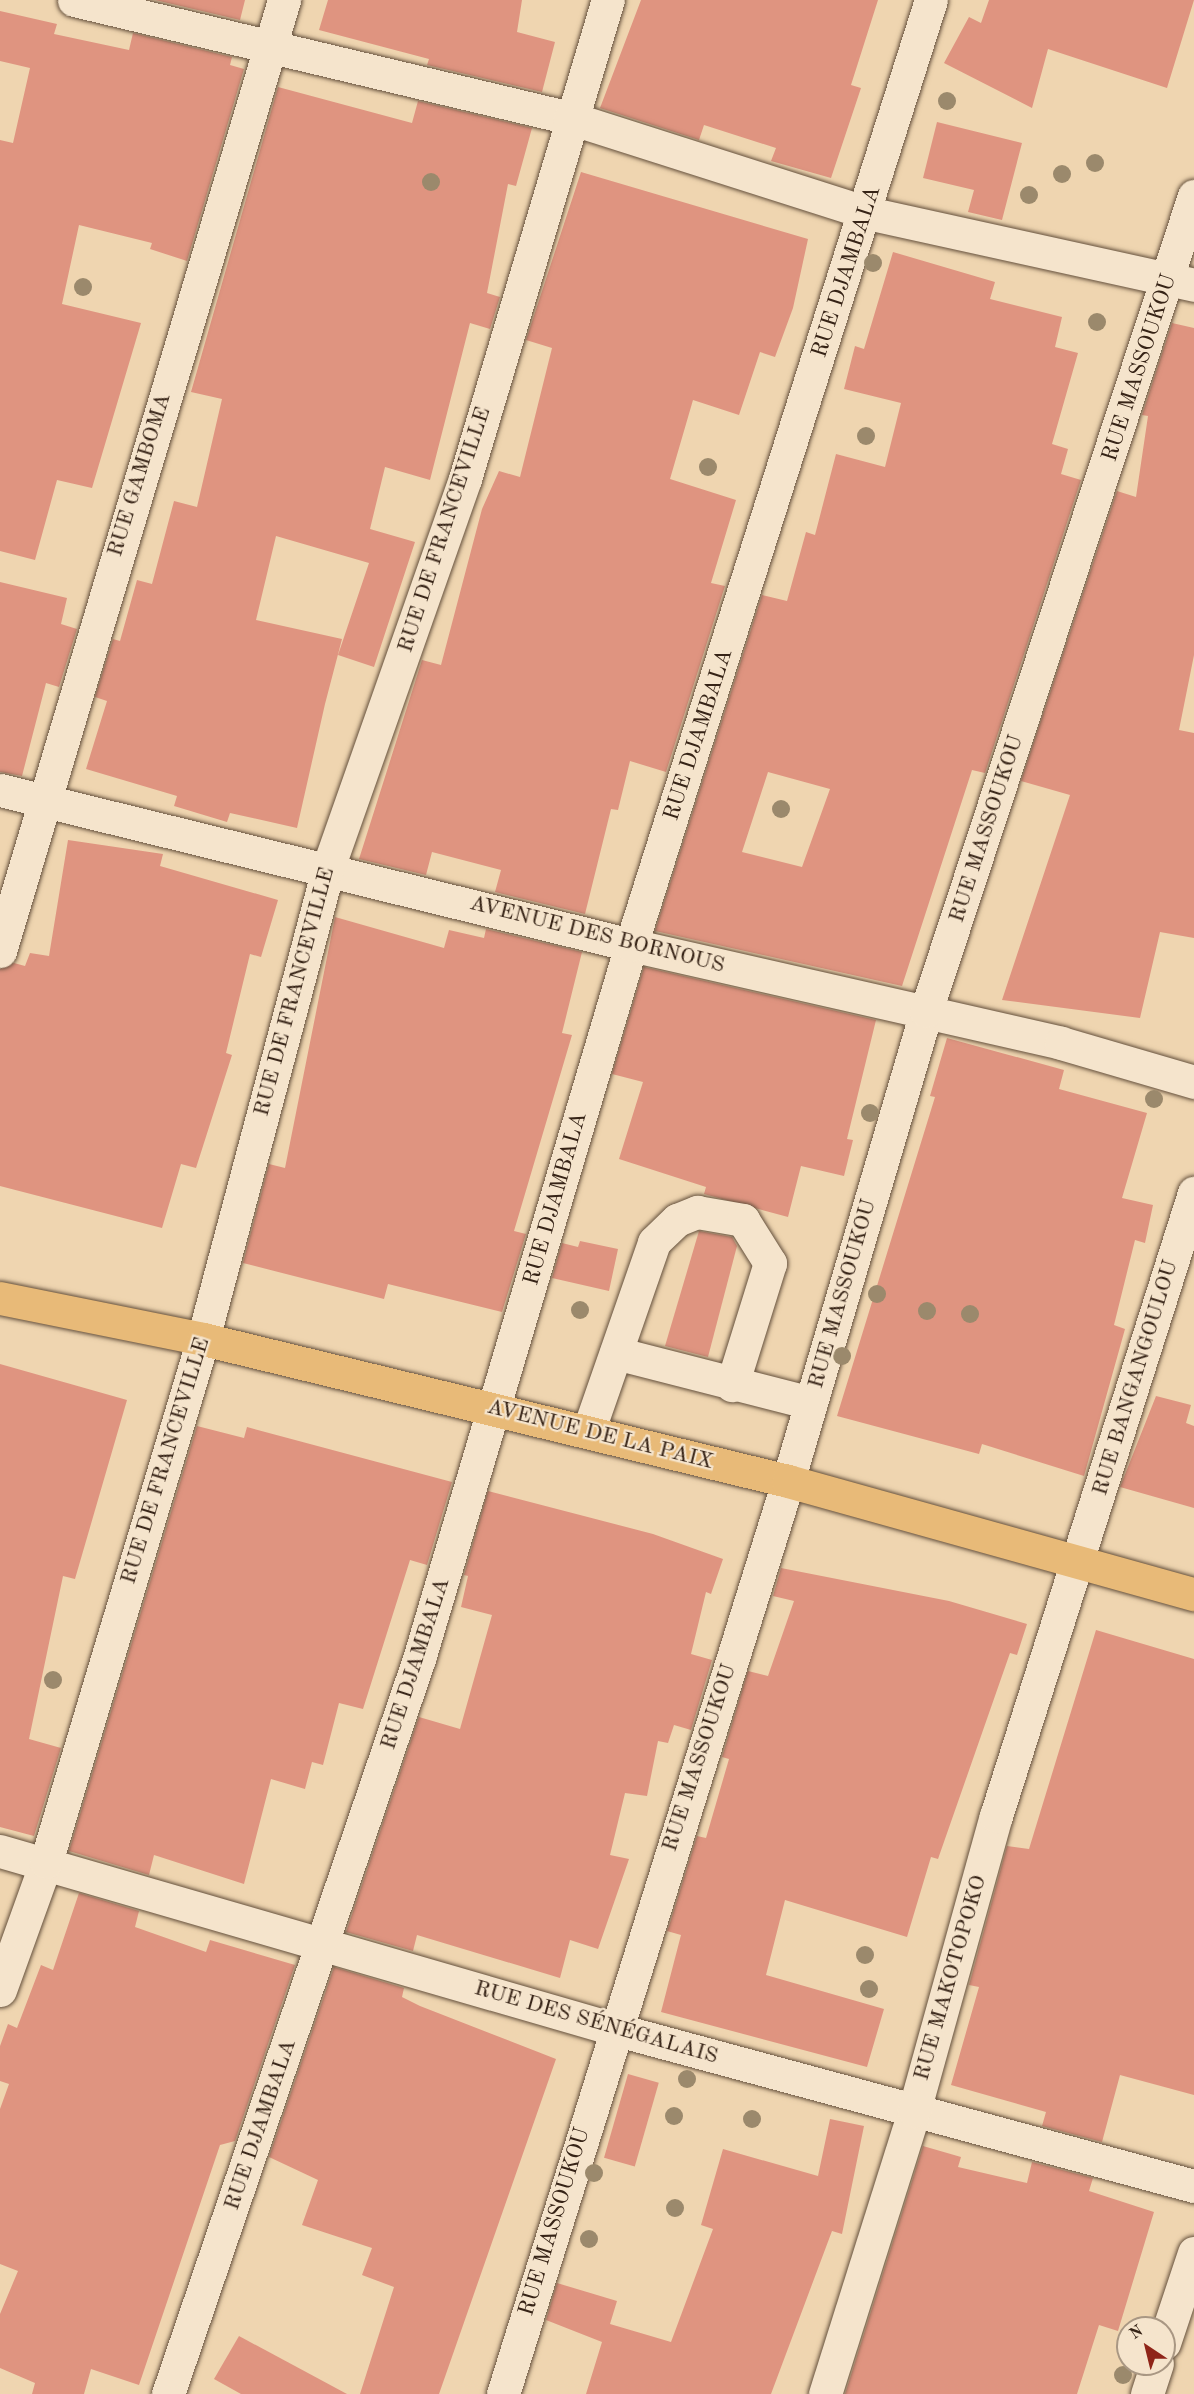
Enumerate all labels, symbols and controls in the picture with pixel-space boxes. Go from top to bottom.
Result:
street label: RUE DJAMBALA [807,183,887,361]
street label: RUE MASSOUKOU [1097,271,1183,465]
street label: RUE GAMBOMA [103,390,177,560]
street label: RUE DE FRANCEVILLE [393,404,497,656]
street label: RUE DJAMBALA [659,646,739,824]
street label: RUE MASSOUKOU [944,732,1030,926]
street label: RUE DE FRANCEVILLE [249,865,341,1119]
street label: AVENUE DES BORNOUS [467,891,727,979]
street label: RUE DJAMBALA [519,1109,593,1289]
street label: RUE MASSOUKOU [803,1196,883,1392]
street label: RUE BANGANGOULOU [1088,1257,1184,1499]
street label: RUE DE FRANCEVILLE [116,1334,216,1588]
street label: AVENUE DE LA PAIX [484,1394,716,1476]
street label: RUE DJAMBALA [376,1575,456,1753]
street label: RUE MASSOUKOU [657,1661,743,1855]
street label: RUE MAKOTOPOKO [909,1872,993,2084]
street label: RUE DES SÉNÉGALAIS [471,1976,721,2070]
street label: RUE DJAMBALA [219,2036,303,2214]
street label: RUE MASSOUKOU [514,2125,596,2319]
north arrow [1116,2316,1176,2376]
text: N [1127,2323,1146,2343]

